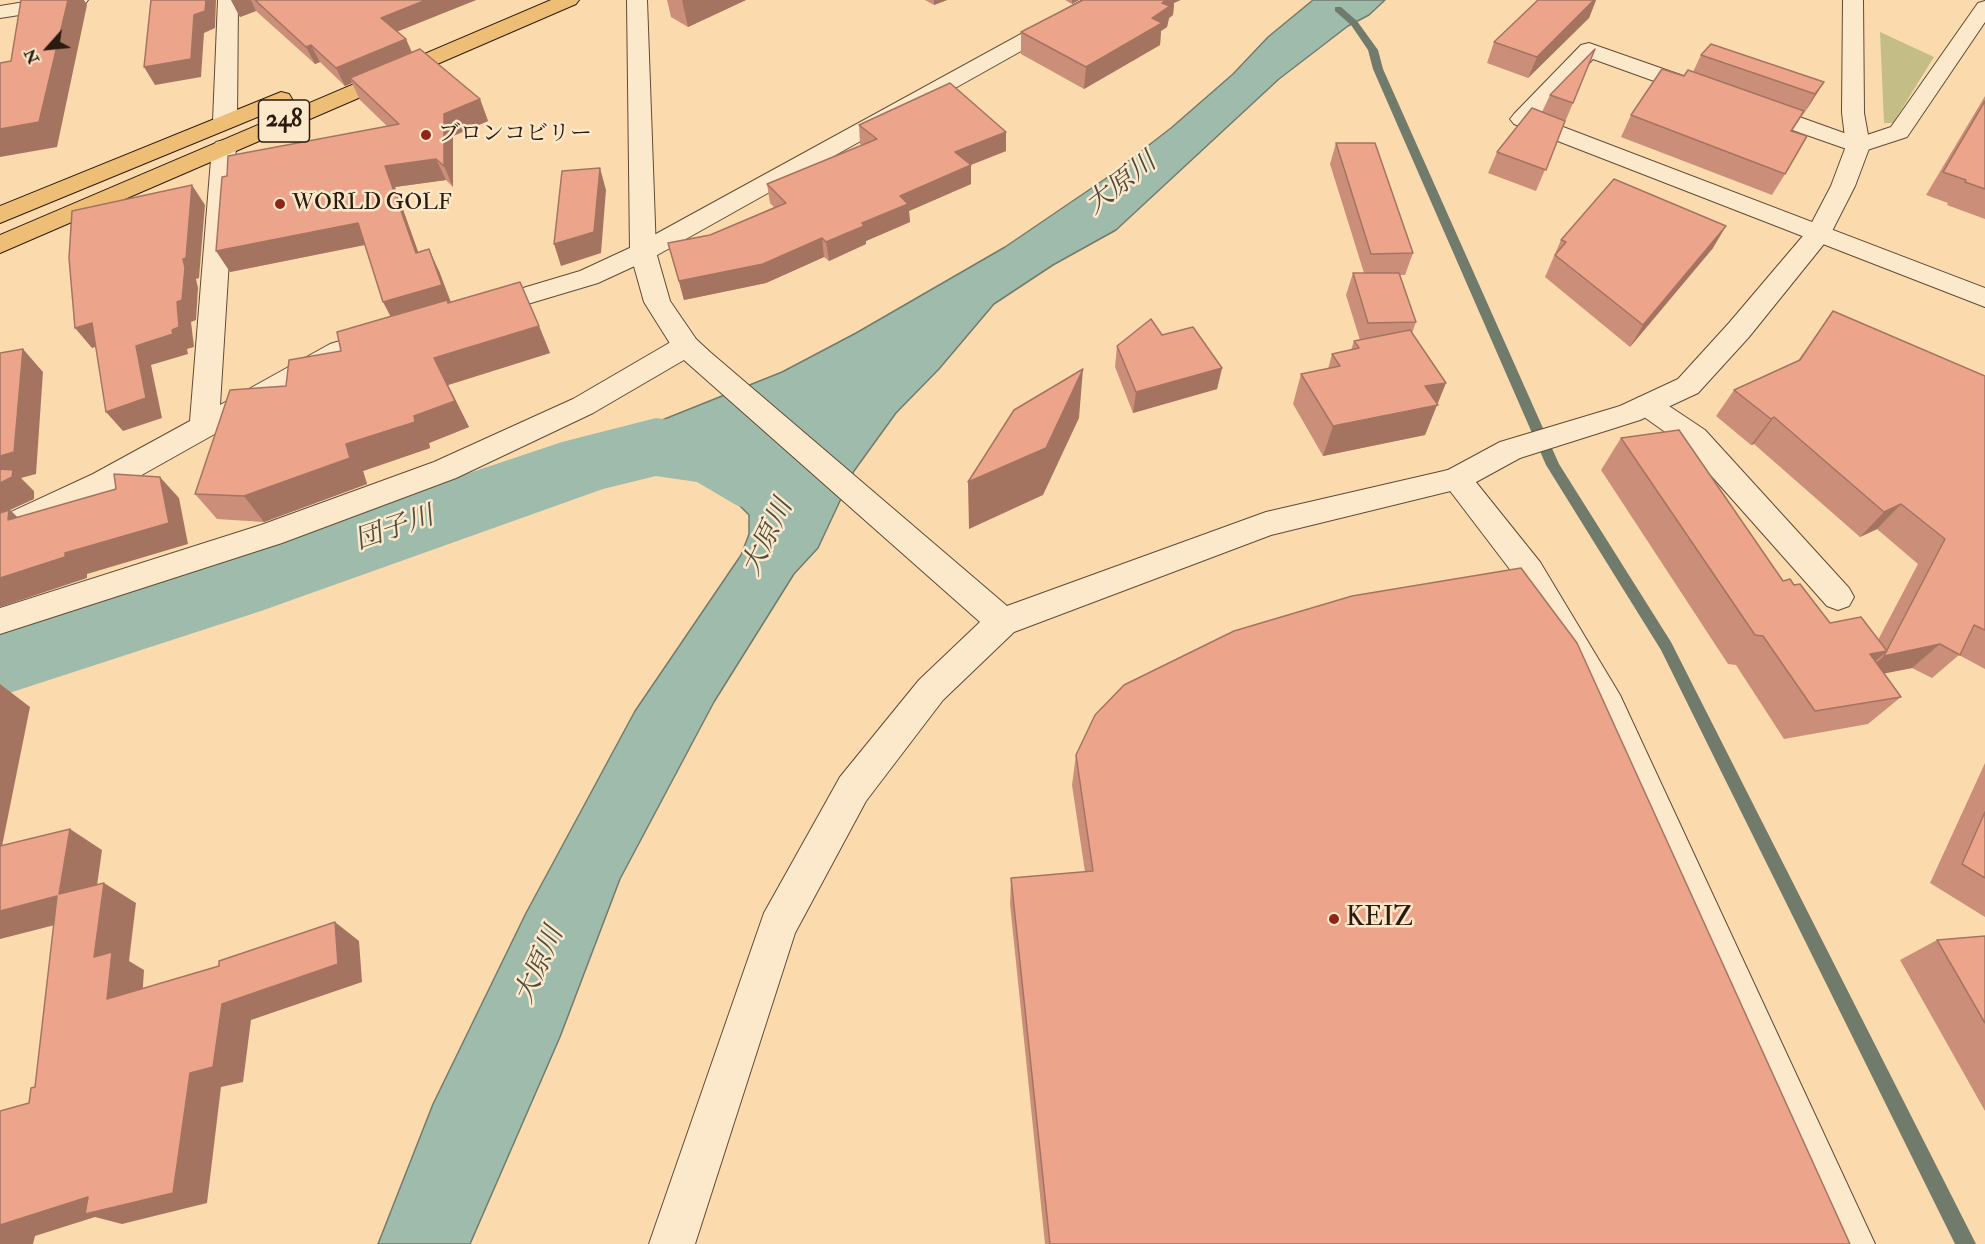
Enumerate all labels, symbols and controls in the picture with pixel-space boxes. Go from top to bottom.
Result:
north arrow [18,18,78,78]
text: N [20,45,44,67]
road number: 248 [258,100,310,142]
place label: ブロンコビリー [438,122,592,148]
marker: ブロンコビリー [419,128,433,142]
water label: 大原川 [1080,147,1164,223]
place label: WORLD GOLF [292,191,452,217]
marker: WORLD GOLF [273,197,287,211]
water label: 大原川 [737,494,801,582]
water label: 団子川 [351,501,439,559]
place label: KEIZ [1346,903,1413,935]
marker: KEIZ [1327,912,1341,926]
water label: 大原川 [510,922,572,1010]

